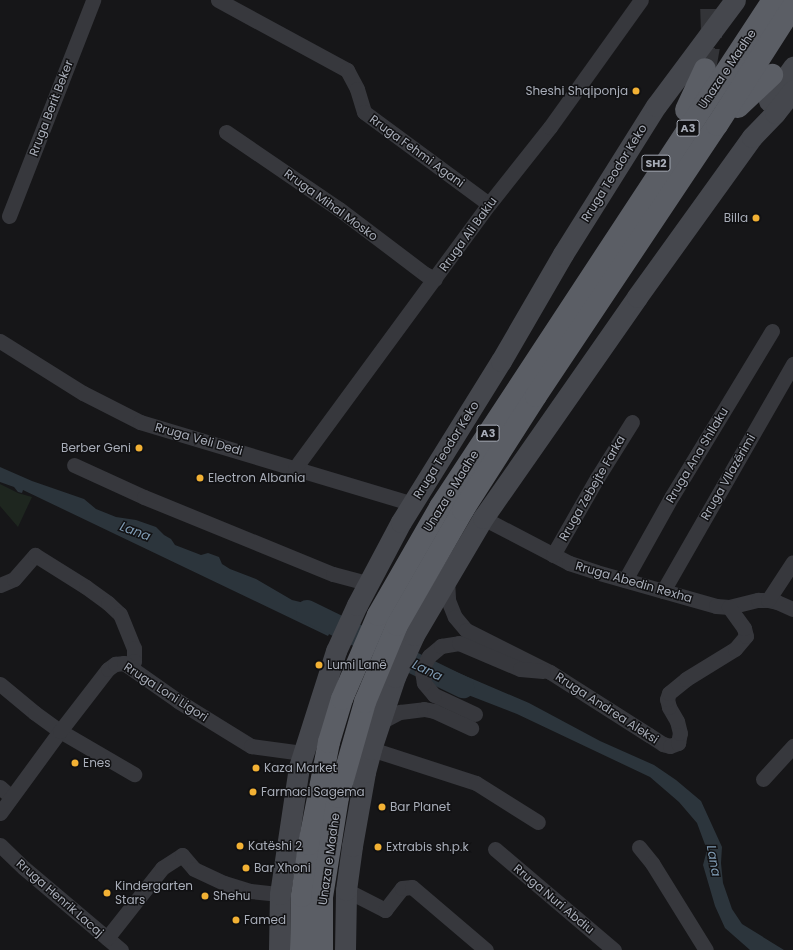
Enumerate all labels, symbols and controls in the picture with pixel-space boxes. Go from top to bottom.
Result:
street label: Unaza e Madhe [695,26,759,112]
street label: Rruga Berit Beker [26,58,76,158]
place label: Sheshi Shqiponja [525,84,628,98]
marker: Sheshi Shqiponja [631,86,641,96]
street label: Rruga Fehmi Agani [367,112,467,190]
road number: A3 [676,119,700,137]
street label: Rruga Teodor Keko [578,122,650,224]
road number: SH2 [641,154,671,172]
street label: Rruga Mihal Mosko [281,166,381,244]
street label: Rruga Ali Bakiu [436,194,500,274]
place label: Billa [724,211,748,225]
marker: Billa [751,213,761,223]
street label: Rruga Teodor Keko [410,399,482,501]
street label: Rruga Ana Shllaku [663,405,731,505]
street label: Rruga Veli Dedi [154,420,244,458]
road number: A3 [476,424,500,442]
street label: Rruga Vllazërimi [698,432,758,522]
street label: Rruga Zebejte Farka [556,433,628,543]
place label: Berber Geni [61,441,131,455]
marker: Berber Geni [134,443,144,453]
street label: Unaza e Madhe [420,448,482,534]
place label: Electron Albania [208,471,305,485]
marker: Electron Albania [195,473,205,483]
water label: Lana [117,519,153,545]
street label: Rruga Abedin Rexha [574,558,694,606]
water label: Lana [409,657,445,685]
place label: Lumi Lanë [327,658,387,672]
street label: Rruga Loni Ligori [121,660,211,724]
marker: Lumi Lanë [314,660,324,670]
street label: Rruga Andrea Aleksi [553,669,661,747]
place label: Enes [83,756,111,770]
marker: Enes [70,758,80,768]
place label: Kaza Market [264,761,337,775]
marker: Kaza Market [251,763,261,773]
place label: Farmaci Sagema [261,785,365,799]
marker: Farmaci Sagema [248,787,258,797]
place label: Bar Planet [390,800,451,814]
marker: Bar Planet [377,802,387,812]
street label: Unaza e Madhe [315,812,343,906]
place label: Katëshi 2 [248,839,302,853]
place label: Extrabis sh.p.k [386,840,469,854]
marker: Katëshi 2 [235,841,245,851]
marker: Extrabis sh.p.k [373,842,383,852]
water label: Lana [703,844,723,878]
street label: Rruga Henrik Lacaj [13,856,107,940]
place label: Bar Xhoni [254,861,311,875]
street label: Rruga Nuri Abdiu [511,861,597,937]
marker: Bar Xhoni [241,863,251,873]
place label: Kindergarten Stars [115,879,193,907]
marker: Kindergarten Stars [102,888,112,898]
place label: Shehu [213,889,251,903]
marker: Shehu [200,891,210,901]
place label: Famed [244,913,286,927]
marker: Famed [231,915,241,925]

